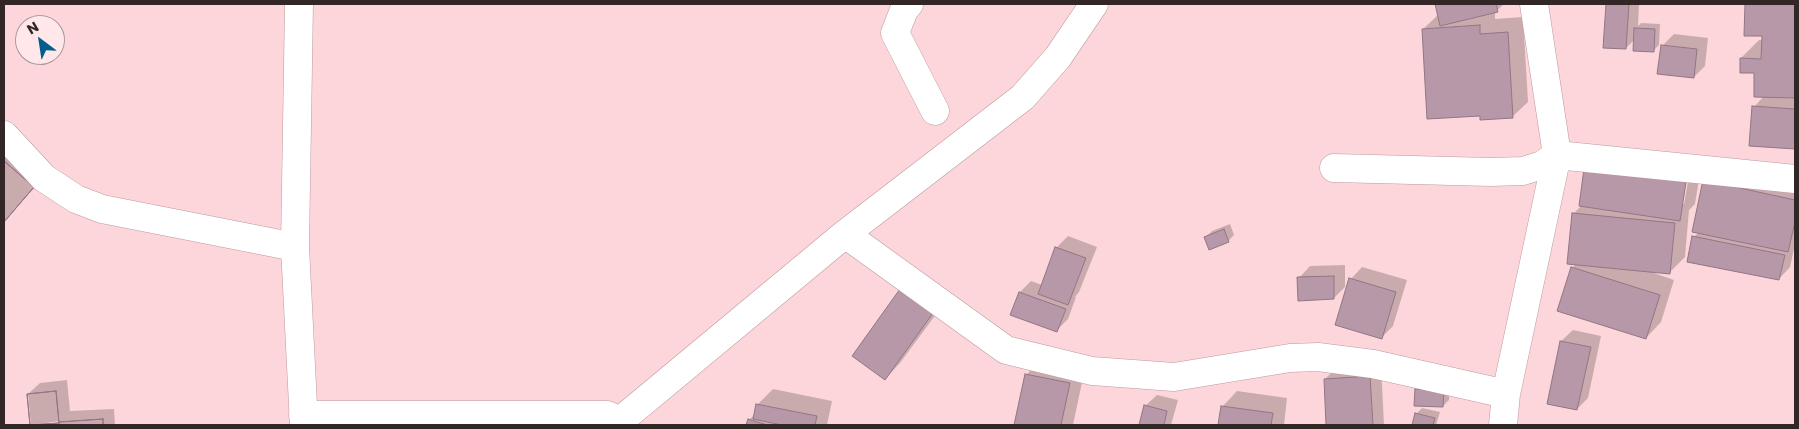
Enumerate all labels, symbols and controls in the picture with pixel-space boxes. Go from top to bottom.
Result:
north arrow [15,15,65,65]
text: N [23,17,42,39]

